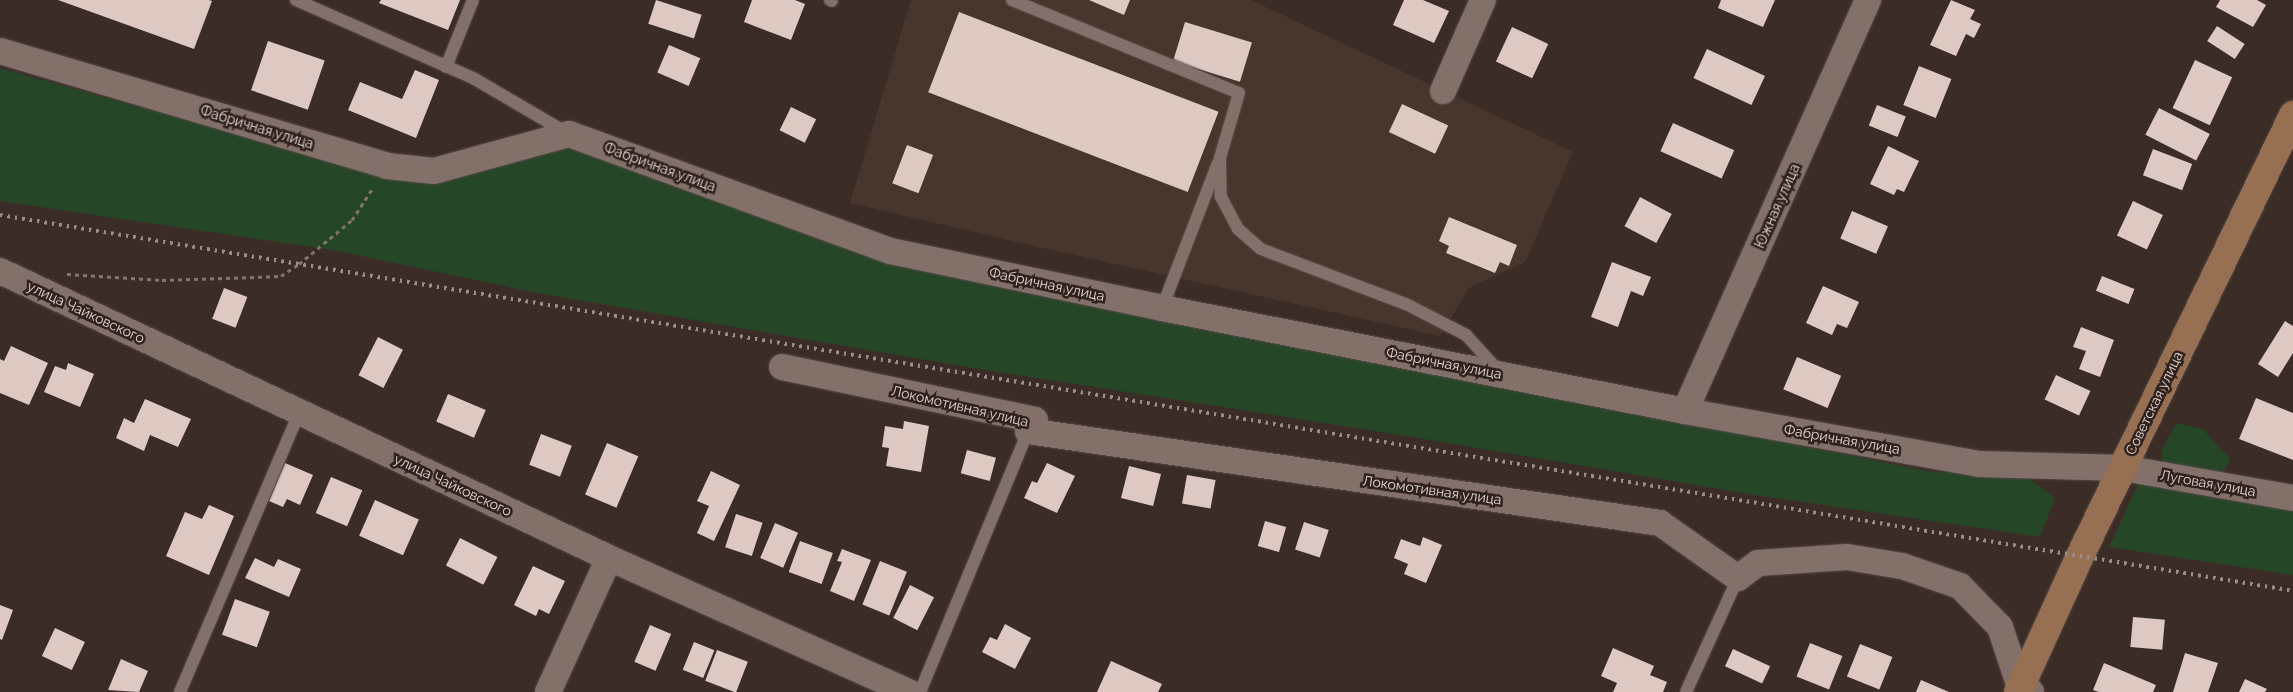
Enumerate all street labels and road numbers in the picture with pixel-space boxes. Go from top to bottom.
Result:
street label: Фабричная улица [198,102,316,152]
street label: Фабричная улица [602,139,718,195]
street label: Южная улица [1751,161,1803,251]
street label: Фабричная улица [988,264,1106,304]
street label: улица Чайковского [25,277,147,347]
street label: Фабричная улица [1385,344,1503,382]
street label: Советская улица [2122,348,2186,458]
street label: Локомотивная улица [890,382,1030,430]
street label: Фабричная улица [1783,420,1901,458]
street label: улица Чайковского [392,450,514,520]
street label: Луговая улица [2159,466,2257,500]
street label: Локомотивная улица [1361,472,1503,508]

